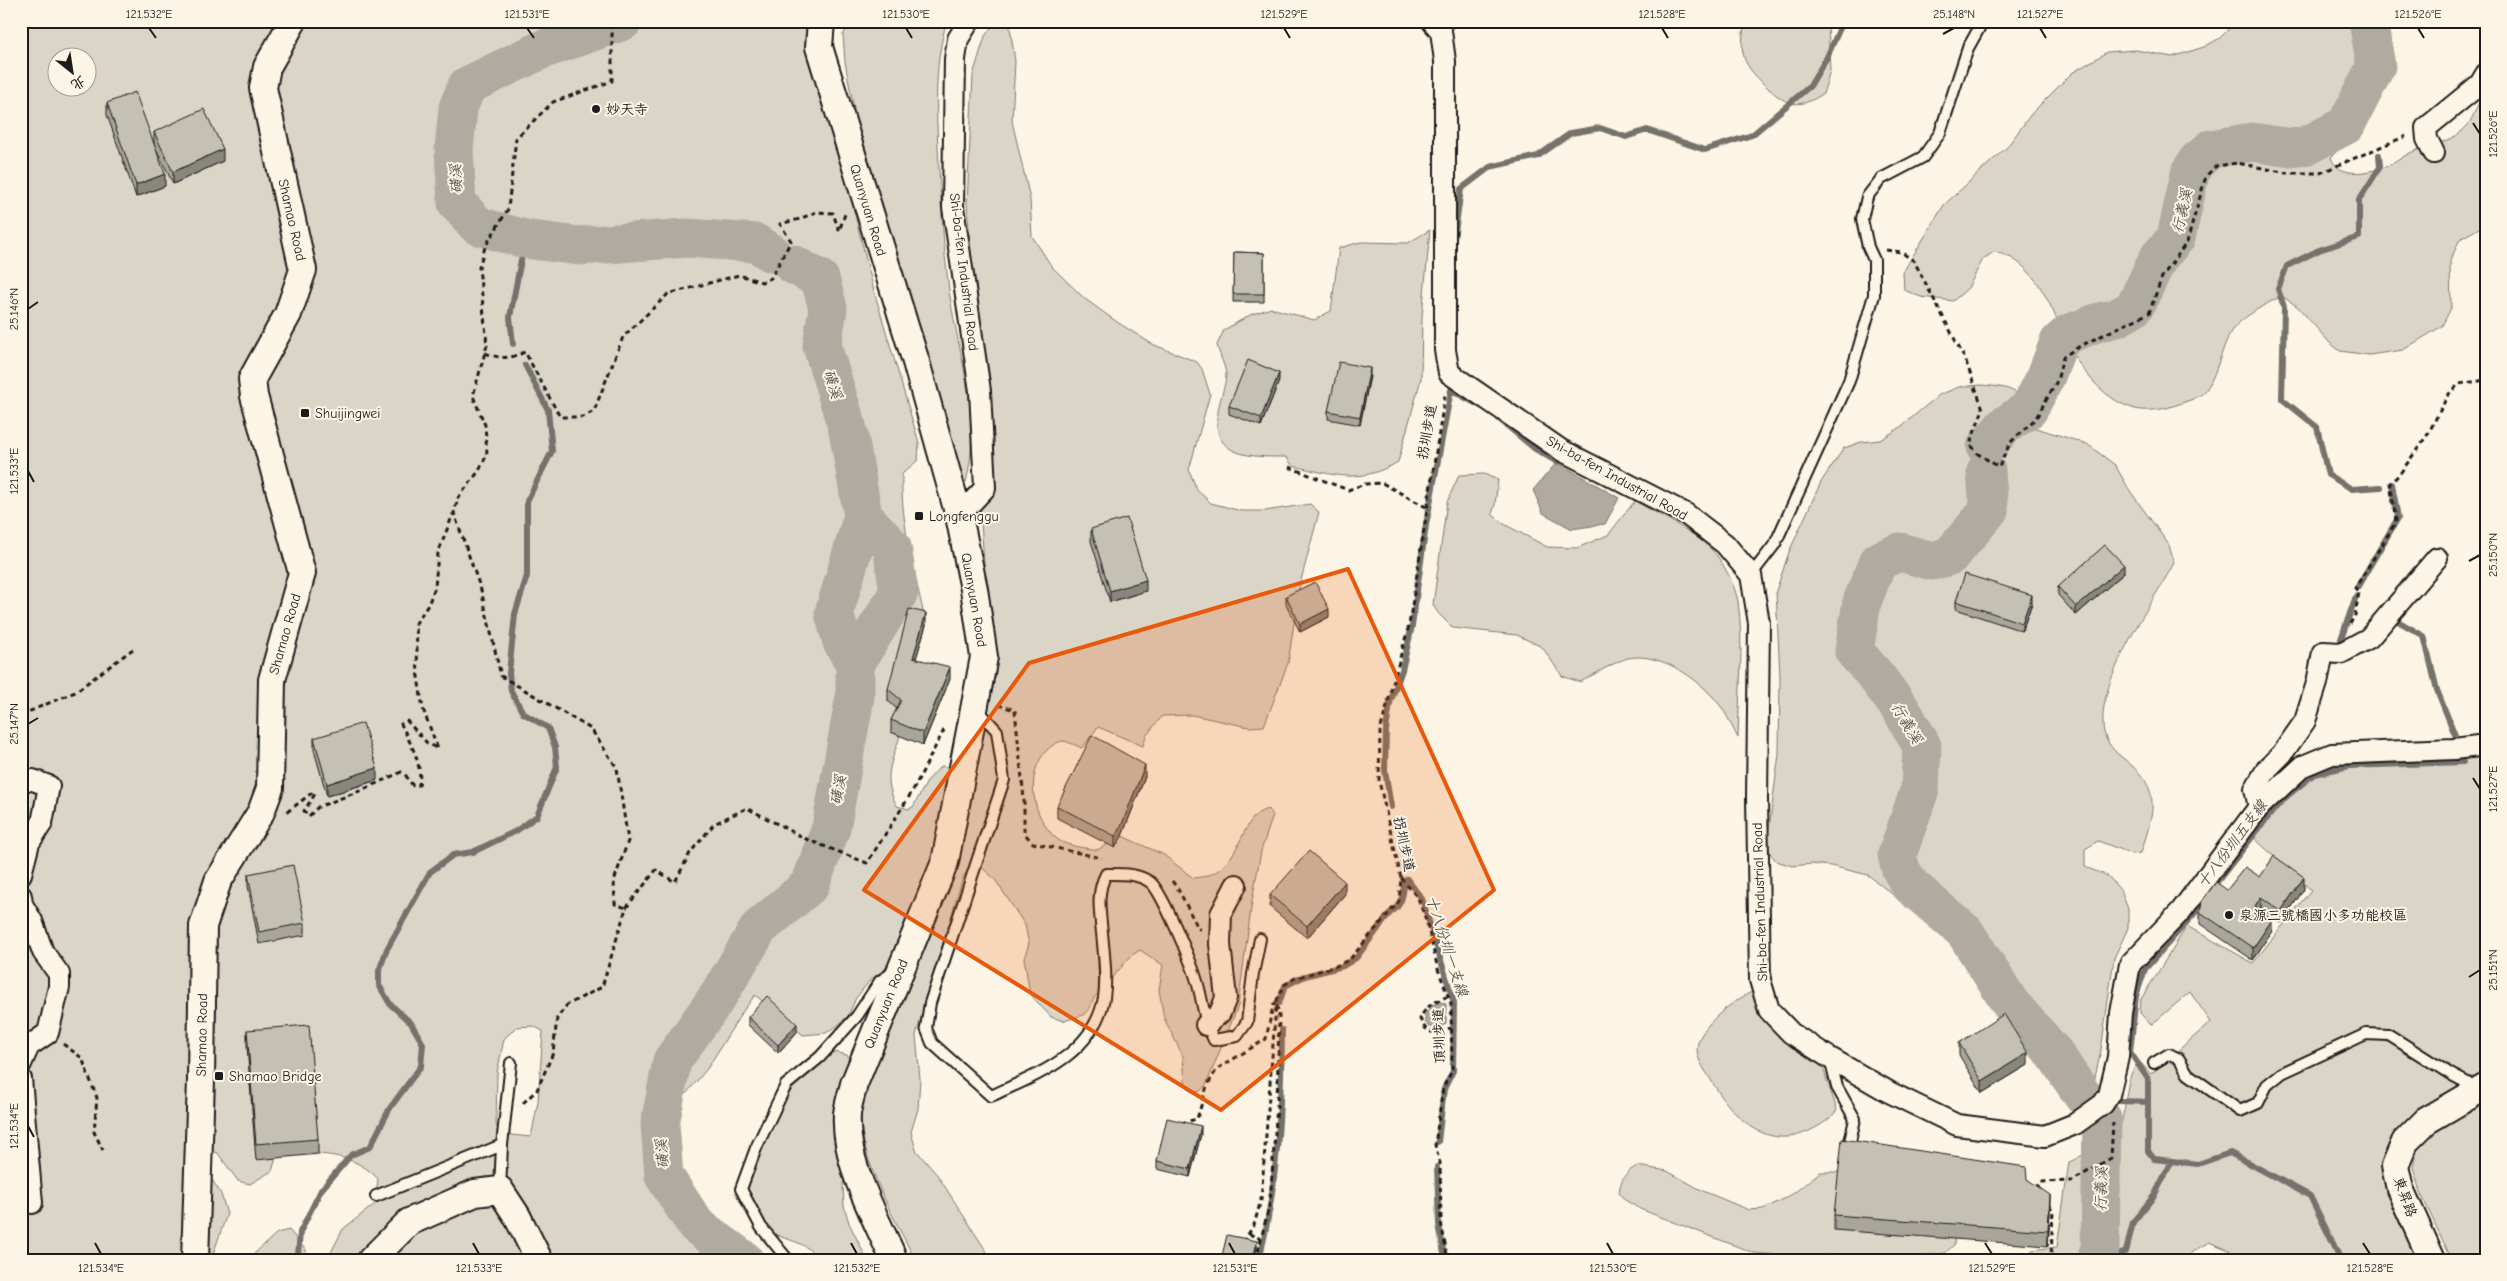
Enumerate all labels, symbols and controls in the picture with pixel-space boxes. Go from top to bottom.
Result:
text: 121.532°E [126,7,172,21]
text: 121.531°E [504,7,550,21]
text: 121.530°E [882,7,930,21]
text: 121.529°E [1261,7,1307,21]
text: 121.528°E [1639,7,1685,21]
text: 25.148°N [1933,7,1975,21]
text: 121.527°E [2017,7,2063,21]
text: 121.526°E [2394,7,2442,21]
north arrow [48,48,98,98]
text: 北 [68,72,89,94]
place label: 妙天寺 [606,101,648,118]
marker: 妙天寺 [590,103,602,115]
text: 121.526°E [2486,110,2500,158]
street label: Quanyuan Road [846,162,890,258]
water label: 磺溪 [446,163,466,194]
street label: Shamao Road [274,177,310,263]
water label: 行義溪 [2168,186,2196,235]
street label: Shi-ba-fen Industrial Road [946,192,982,352]
text: 25.146°N [7,288,21,330]
water label: 磺溪 [820,367,846,402]
street label: 拐圳步道 [1414,403,1440,461]
place label: Shuijingwei [315,405,381,422]
marker: Shuijingwei [299,407,311,419]
street label: Shi-ba-fen Industrial Road [1543,432,1691,524]
text: 121.533°E [7,448,21,494]
place label: Longfenggu [929,508,999,525]
marker: Longfenggu [913,510,925,522]
text: 25.150°N [2486,533,2500,577]
street label: Quanyuan Road [957,552,991,648]
street label: Shamao Road [265,591,305,677]
water label: 行義溪 [1888,699,1927,748]
text: 25.147°N [7,703,21,745]
text: 121.527°E [2486,766,2500,812]
water label: 磺溪 [827,773,850,806]
water label: 十八份圳五支線 [2193,796,2271,891]
street label: 拐圳步道 [1390,815,1418,873]
street label: Shi-ba-fen Industrial Road [1749,822,1771,982]
water label: 十八份圳一支線 [1422,893,1472,1000]
place label: 泉源三號橋國小多功能校區 [2239,907,2407,924]
marker: 泉源三號橋國小多功能校區 [2223,909,2235,921]
text: 25.151°N [2486,949,2500,991]
street label: Quanyuan Road [860,957,912,1051]
street label: Shamao Road [193,993,211,1077]
street label: 頂圳步道 [1430,1008,1448,1064]
place label: Shamao Bridge [229,1068,322,1085]
marker: Shamao Bridge [213,1070,225,1082]
text: 121.534°E [7,1103,21,1149]
water label: 磺溪 [652,1137,672,1170]
water label: 行義溪 [2092,1165,2110,1212]
street label: 東昇路 [2390,1174,2420,1220]
text: 121.534°E [78,1261,124,1275]
text: 121.533°E [456,1261,502,1275]
text: 121.532°E [834,1261,880,1275]
text: 121.531°E [1212,1261,1258,1275]
text: 121.530°E [1589,1261,1637,1275]
text: 121.529°E [1969,1261,2015,1275]
text: 121.528°E [2347,1261,2393,1275]

